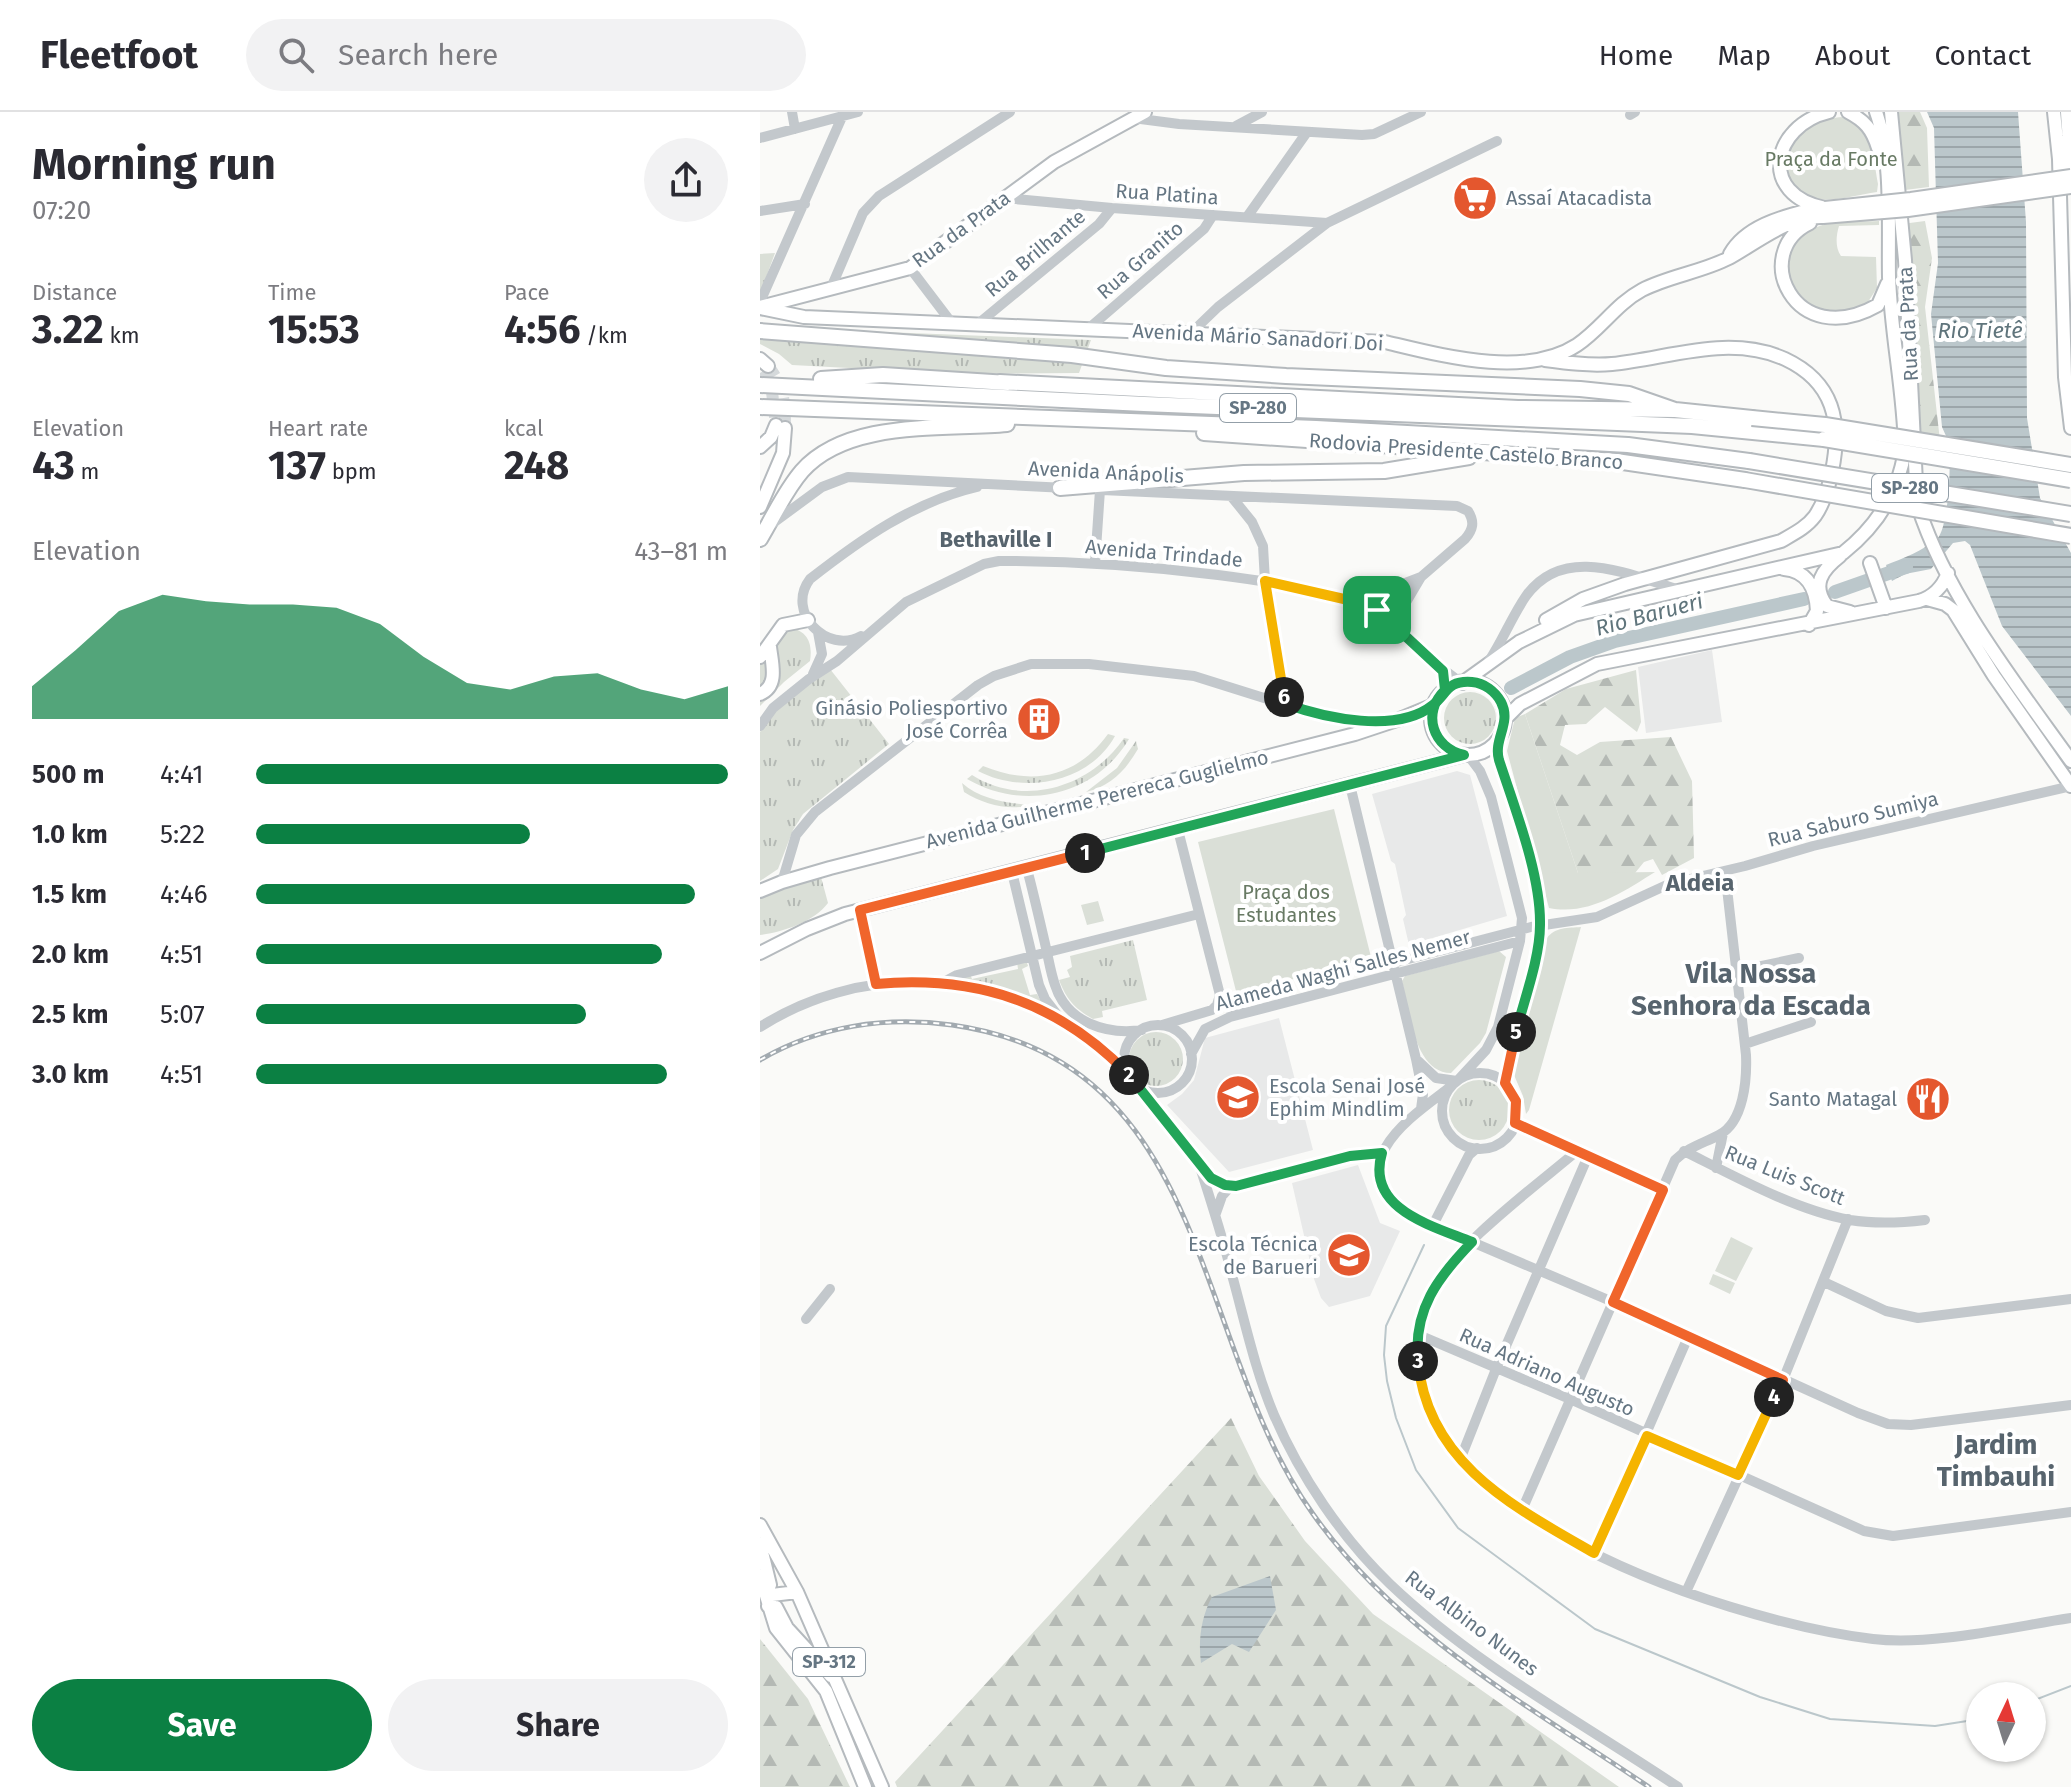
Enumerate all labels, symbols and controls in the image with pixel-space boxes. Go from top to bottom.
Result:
search box [246,19,806,91]
text: Fleetfoot [40,32,198,78]
icon: search [274,33,318,77]
text: Search here [338,37,498,73]
text: Home [1599,39,1673,72]
text: Map [1717,39,1771,72]
text: About [1815,39,1890,72]
text: Contact [1934,39,2031,72]
text: Morning run [32,138,276,191]
button: share [644,138,728,222]
park label: Praça da Fonte [1764,147,1898,172]
supermarket icon: Assaí Atacadista [1451,174,1499,222]
street label: Rua Platina [1115,178,1219,210]
street label: Rua da Prata [907,185,1015,273]
place label: Assaí Atacadista [1506,186,1652,210]
text: 07:20 [32,195,91,226]
street label: Rua Brilhante [980,204,1090,302]
street label: Rua Granito [1092,216,1188,304]
street label: Rua da Prata [1893,266,1923,382]
text: Distance [32,279,117,306]
text: Time [268,279,316,306]
text: Pace [504,279,550,306]
text: 3.22 [32,306,104,354]
text: 15:53 [268,306,360,354]
text: 4:56 [504,306,581,354]
water label: Rio Tietê [1937,317,2023,344]
street label: Avenida Mário Sanadori Doi [1132,318,1384,356]
text: km [104,322,140,349]
text: /km [581,322,628,349]
road number: SP-280 [1220,394,1296,422]
text: Elevation [32,415,124,442]
text: Heart rate [268,415,368,442]
text: kcal [504,415,544,442]
street label: Rodovia Presidente Castelo Branco [1308,428,1624,474]
text: 43 [32,442,75,490]
text: 137 [268,442,326,490]
text: 248 [504,442,569,490]
street label: Avenida Anápolis [1027,456,1185,488]
text: m [75,458,99,485]
text: bpm [326,458,377,485]
road number: SP-280 [1872,474,1948,502]
district label: Bethaville I [940,526,1052,553]
street label: Avenida Trindade [1084,534,1244,572]
text: Elevation [32,536,141,567]
text: 43–81 m [634,536,728,567]
pin [1343,576,1411,644]
water label: Rio Barueri [1592,587,1706,642]
icon: arrive [1355,588,1399,632]
pin: 6 [1264,677,1304,717]
text: 6 [1278,683,1290,710]
building icon: Ginásio Poliesportivo José Corrêa [1015,695,1063,743]
place label: Ginásio Poliesportivo José Corrêa [815,696,1008,743]
street label: Avenida Guilherme Perereca Guglielmo [923,745,1271,853]
text: 500 m [32,759,105,790]
text: 4:41 [160,759,204,790]
street label: Rua Saburo Sumiya [1765,786,1941,852]
text: 1.0 km [32,819,108,850]
text: 5:22 [160,819,205,850]
pin: 1 [1065,833,1105,873]
text: 1 [1080,839,1090,866]
district label: Aldeia [1665,869,1734,897]
text: 1.5 km [32,879,107,910]
text: 4:46 [160,879,208,910]
park label: Praça dos Estudantes [1236,880,1336,927]
street label: Alameda Waghi Salles Nemer [1213,924,1473,1016]
text: 2.0 km [32,939,109,970]
text: 4:51 [160,939,203,970]
district label: Vila Nossa Senhora da Escada [1631,957,1871,1022]
text: 2.5 km [32,999,108,1030]
text: 5:07 [160,999,205,1030]
pin: 5 [1496,1012,1536,1052]
text: 5 [1510,1018,1522,1045]
pin: 2 [1109,1055,1149,1095]
text: 3.0 km [32,1059,109,1090]
text: 4:51 [160,1059,203,1090]
text: 2 [1123,1061,1135,1088]
school or university icon: Escola Senai José Ephim Mindlim [1214,1073,1262,1121]
place label: Escola Senai José Ephim Mindlim [1269,1074,1425,1121]
restaurant icon: Santo Matagal [1904,1075,1952,1123]
place label: Santo Matagal [1769,1087,1897,1111]
street label: Rua Luis Scott [1721,1140,1849,1210]
school or university icon: Escola Técnica de Barueri [1325,1231,1373,1279]
place label: Escola Técnica de Barueri [1188,1232,1318,1279]
street label: Rua Adriano Augusto [1456,1323,1638,1421]
pin: 3 [1398,1341,1438,1381]
text: 3 [1412,1347,1424,1374]
pin: 4 [1754,1377,1794,1417]
text: 4 [1768,1383,1780,1410]
district label: Jardim Timbauhi [1937,1428,2055,1493]
street label: Rua Albino Nunes [1401,1565,1543,1681]
road number: SP-312 [793,1648,865,1676]
button: Save [32,1679,372,1771]
button: Share [388,1679,728,1771]
north arrow [1966,1682,2046,1762]
map controls [1966,1682,2046,1762]

